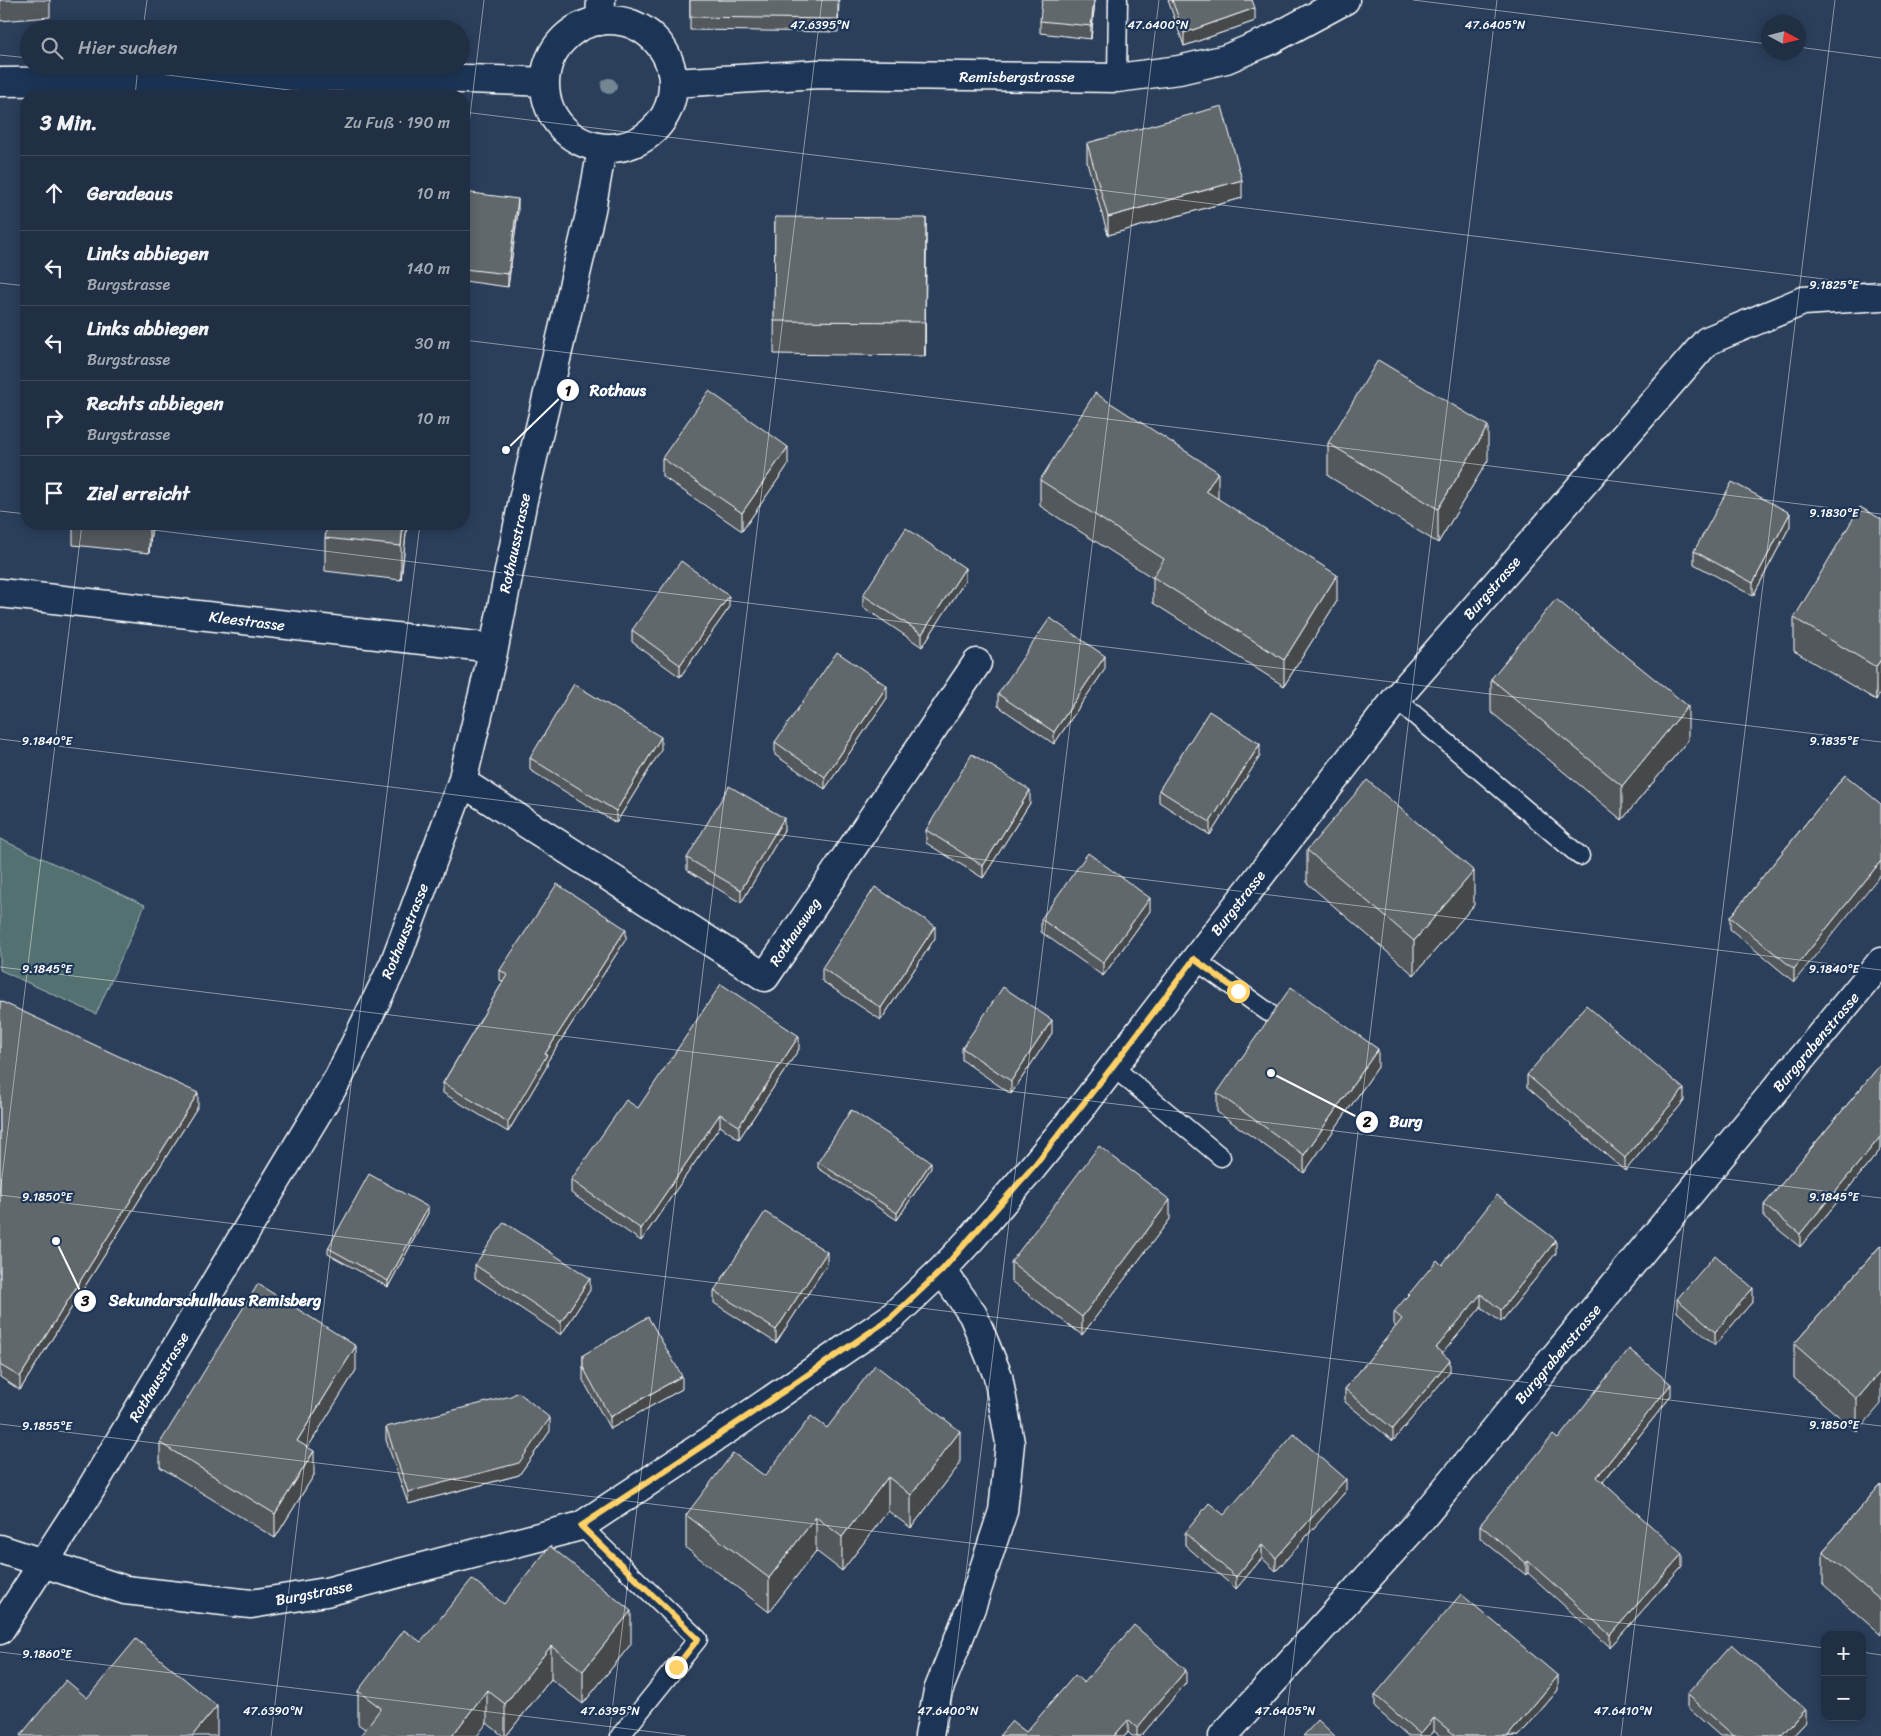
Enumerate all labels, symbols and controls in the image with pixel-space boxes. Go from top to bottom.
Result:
text: 47.6395°N [790,14,850,36]
text: 47.6400°N [1128,14,1189,36]
text: 47.6405°N [1465,14,1526,36]
north arrow [1761,15,1806,60]
search box [20,20,470,75]
text: Hier suchen [78,31,178,64]
icon: search [38,34,66,62]
street label: Remisbergstrasse [959,64,1075,90]
text: 3 Min. [40,104,98,142]
text: Zu Fuß · 190 m [344,108,450,137]
text: Geradeaus [87,177,173,210]
icon: ahead [40,179,68,207]
text: 10 m [417,179,450,208]
text: Links abbiegen [87,237,209,270]
icon: left [40,254,68,282]
text: 140 m [407,254,450,283]
text: Burgstrasse [87,270,170,299]
text: 9.1825°E [1809,274,1860,296]
text: Links abbiegen [87,312,209,345]
icon: left [40,329,68,357]
text: 30 m [415,329,450,358]
text: Burgstrasse [87,345,170,374]
callout: Rothaus [555,375,657,406]
text: Rothaus [589,376,647,405]
text: 1 [565,378,572,404]
text: Rechts abbiegen [87,387,224,420]
icon: right [40,404,68,432]
text: 10 m [417,404,450,433]
text: Burgstrasse [87,420,170,449]
text: Ziel erreicht [87,477,190,510]
icon: arrive [40,479,68,507]
street label: Rothausstrasse [492,490,538,595]
text: 9.1830°E [1809,502,1860,524]
street label: Burgstrasse [1457,550,1527,626]
street label: Kleestrasse [208,603,287,639]
text: 9.1840°E [22,730,73,752]
text: 9.1835°E [1809,730,1860,752]
street label: Burgstrasse [1204,864,1272,942]
street label: Rothausstrasse [374,879,436,983]
street label: Rothausweg [762,892,828,972]
text: 9.1845°E [22,958,73,980]
text: 9.1840°E [1809,958,1860,980]
route start [1227,980,1250,1003]
street label: Burggrabenstrasse [1766,986,1866,1098]
callout: Burg [1354,1106,1432,1137]
text: Burg [1389,1107,1424,1136]
text: 2 [1362,1109,1372,1135]
text: 9.1850°E [22,1186,73,1208]
text: 9.1845°E [1809,1186,1860,1208]
callout: Sekundarschulhaus Remisberg [73,1285,331,1316]
text: Sekundarschulhaus Remisberg [108,1286,321,1315]
text: 3 [80,1288,90,1314]
street label: Burggrabenstrasse [1508,1298,1608,1410]
street label: Rothausstrasse [122,1327,196,1427]
text: 9.1850°E [1809,1414,1860,1436]
text: 9.1855°E [22,1415,73,1437]
street label: Burgstrasse [273,1573,355,1613]
map controls [1821,1631,1866,1721]
button: + [1821,1631,1866,1676]
text: 9.1860°E [22,1643,73,1665]
route end [665,1656,688,1679]
button: − [1821,1676,1866,1721]
text: 47.6390°N [243,1700,304,1722]
text: 47.6395°N [580,1700,640,1722]
text: 47.6400°N [918,1700,979,1722]
text: 47.6405°N [1255,1700,1316,1722]
text: 47.6410°N [1594,1700,1653,1722]

